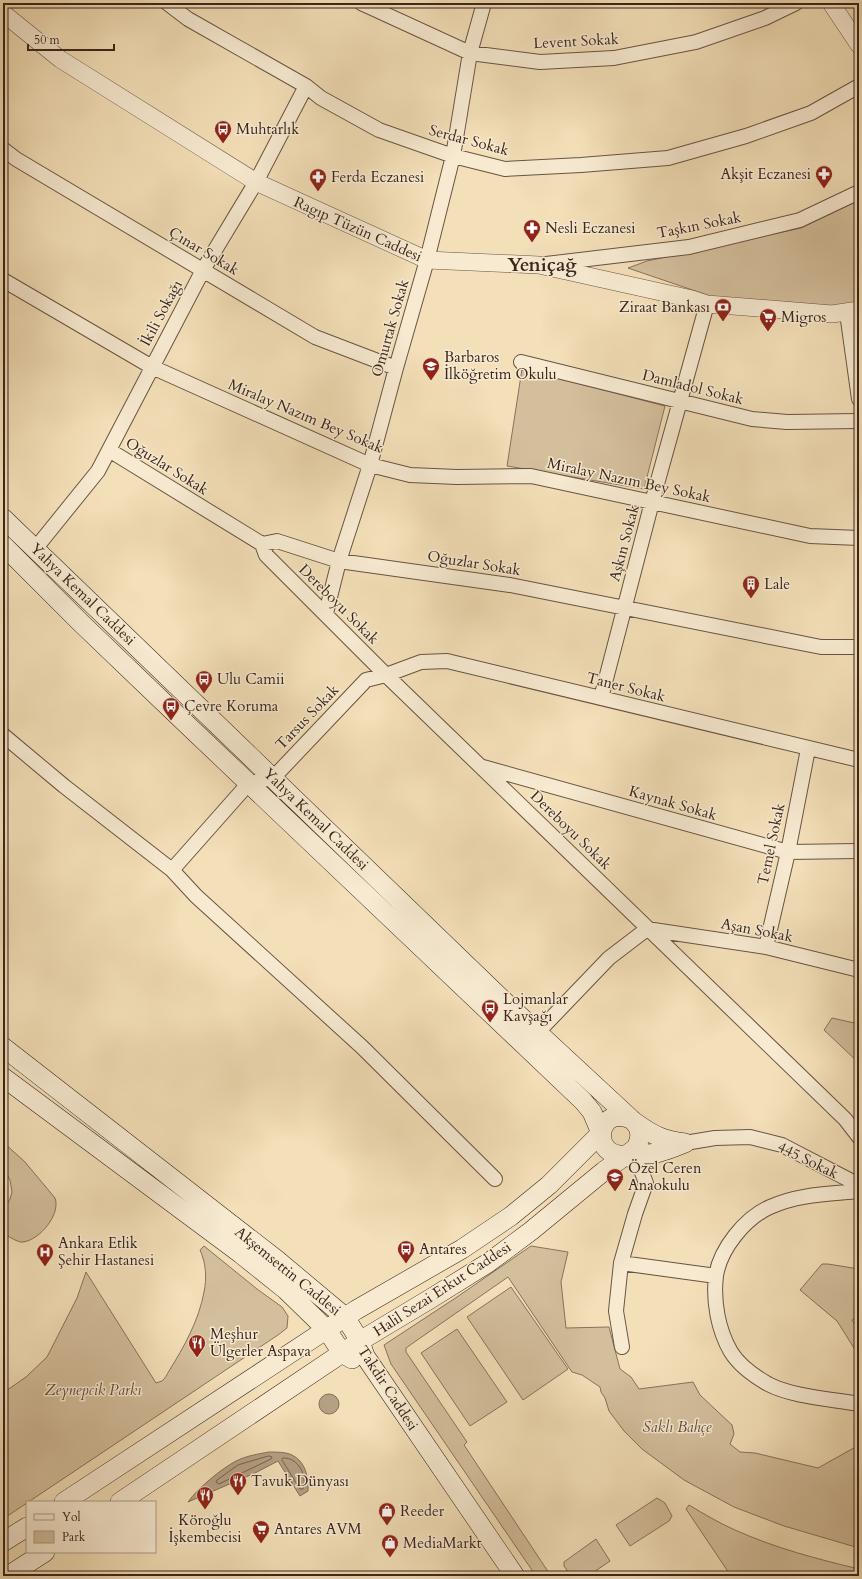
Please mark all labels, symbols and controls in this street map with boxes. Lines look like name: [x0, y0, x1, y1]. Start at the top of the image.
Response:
scale bar: [28, 26, 114, 52]
street label: Levent Sokak: [533, 29, 619, 53]
text: 50 m: [34, 32, 61, 48]
bus stop icon: Muhtarlık: [213, 119, 233, 144]
place label: Muhtarlık: [236, 119, 299, 139]
street label: Serdar Sokak: [427, 120, 511, 160]
place label: Akşit Eczanesi: [720, 164, 811, 184]
pharmacy icon: Akşit Eczanesi: [814, 164, 834, 189]
pharmacy icon: Ferda Eczanesi: [308, 167, 328, 192]
place label: Ferda Eczanesi: [331, 167, 424, 187]
street label: Ragıp Tüzün Caddesi: [291, 192, 425, 266]
street label: Taşkın Sokak: [655, 207, 743, 243]
pharmacy icon: Nesli Eczanesi: [522, 218, 542, 243]
place label: Nesli Eczanesi: [545, 218, 636, 238]
street label: Çınar Sokak: [165, 222, 243, 280]
district label: Yeniçağ: [507, 252, 577, 278]
street label: İkili Sokağı: [135, 276, 187, 350]
street label: Omurtak Sokak: [366, 277, 414, 379]
place label: Ziraat Bankası: [619, 297, 710, 317]
bank icon: Ziraat Bankası: [713, 297, 733, 322]
supermarket icon: Migros: [758, 307, 778, 332]
place label: Migros: [781, 307, 826, 327]
place label: Barbaros İlköğretim Okulu: [444, 347, 557, 384]
school or university icon: Barbaros İlköğretim Okulu: [421, 356, 441, 381]
street label: Damladol Sokak: [640, 365, 746, 409]
street label: Miralay Nazım Bey Sokak: [225, 374, 387, 458]
street label: Oğuzlar Sokak: [122, 433, 212, 499]
street label: Miralay Nazım Bey Sokak: [545, 453, 713, 507]
street label: Aşkın Sokak: [604, 502, 644, 584]
street label: Yahya Kemal Caddesi: [26, 538, 140, 650]
street label: Oğuzlar Sokak: [426, 546, 522, 580]
street label: Dereboyu Sokak: [295, 560, 383, 648]
building icon: Lale: [741, 574, 761, 599]
place label: Lale: [764, 574, 790, 594]
street label: Taner Sokak: [585, 668, 667, 706]
bus stop icon: Ulu Camii: [194, 669, 214, 694]
place label: Ulu Camii: [217, 669, 284, 689]
street label: Tarsus Sokak: [271, 680, 343, 754]
bus stop icon: Çevre Koruma: [161, 696, 181, 721]
place label: Çevre Koruma: [184, 696, 279, 716]
street label: Yahya Kemal Caddesi: [259, 763, 373, 875]
street label: Kaynak Sokak: [627, 781, 719, 825]
street label: Dereboyu Sokak: [526, 786, 616, 874]
street label: Temel Sokak: [753, 801, 789, 887]
street label: Aşan Sokak: [719, 913, 795, 947]
place label: Lojmanlar Kavşağı: [503, 989, 568, 1026]
bus stop icon: Lojmanlar Kavşağı: [480, 998, 500, 1023]
street label: 445 Sokak: [774, 1137, 842, 1183]
place label: Özel Ceren Anaokulu: [628, 1158, 702, 1195]
school or university icon: Özel Ceren Anaokulu: [605, 1167, 625, 1192]
street label: Akşemsettin Caddesi: [231, 1222, 345, 1320]
place label: Ankara Etlik Şehir Hastanesi: [58, 1233, 154, 1270]
street label: Halil Sezai Erkut Caddesi: [369, 1237, 515, 1341]
bus stop icon: Antares: [396, 1239, 416, 1264]
place label: Antares: [419, 1239, 467, 1259]
hospital icon: Ankara Etlik Şehir Hastanesi: [35, 1242, 55, 1267]
place label: Meşhur Ülgerler Aspava: [210, 1324, 312, 1361]
restaurant icon: Meşhur Ülgerler Aspava: [187, 1333, 207, 1358]
street label: Takdir Caddesi: [353, 1342, 423, 1434]
park label: Zeynepcik Parkı: [45, 1380, 141, 1400]
park label: Saklı Bahçe: [642, 1417, 712, 1437]
restaurant icon: Tavuk Dünyası: [228, 1471, 248, 1496]
place label: Tavuk Dünyası: [251, 1471, 349, 1491]
restaurant icon: Köroğlu İşkembecisi: [195, 1485, 215, 1510]
legend: [26, 1501, 156, 1553]
shop icon: Reeder: [377, 1501, 397, 1526]
place label: Reeder: [400, 1501, 445, 1521]
text: Yol: [62, 1509, 81, 1525]
place label: Köroğlu İşkembecisi: [169, 1510, 241, 1547]
supermarket icon: Antares AVM: [251, 1519, 271, 1544]
place label: Antares AVM: [274, 1519, 362, 1539]
text: Park: [62, 1529, 86, 1545]
shop icon: MediaMarkt: [380, 1533, 400, 1558]
place label: MediaMarkt: [403, 1533, 482, 1553]

